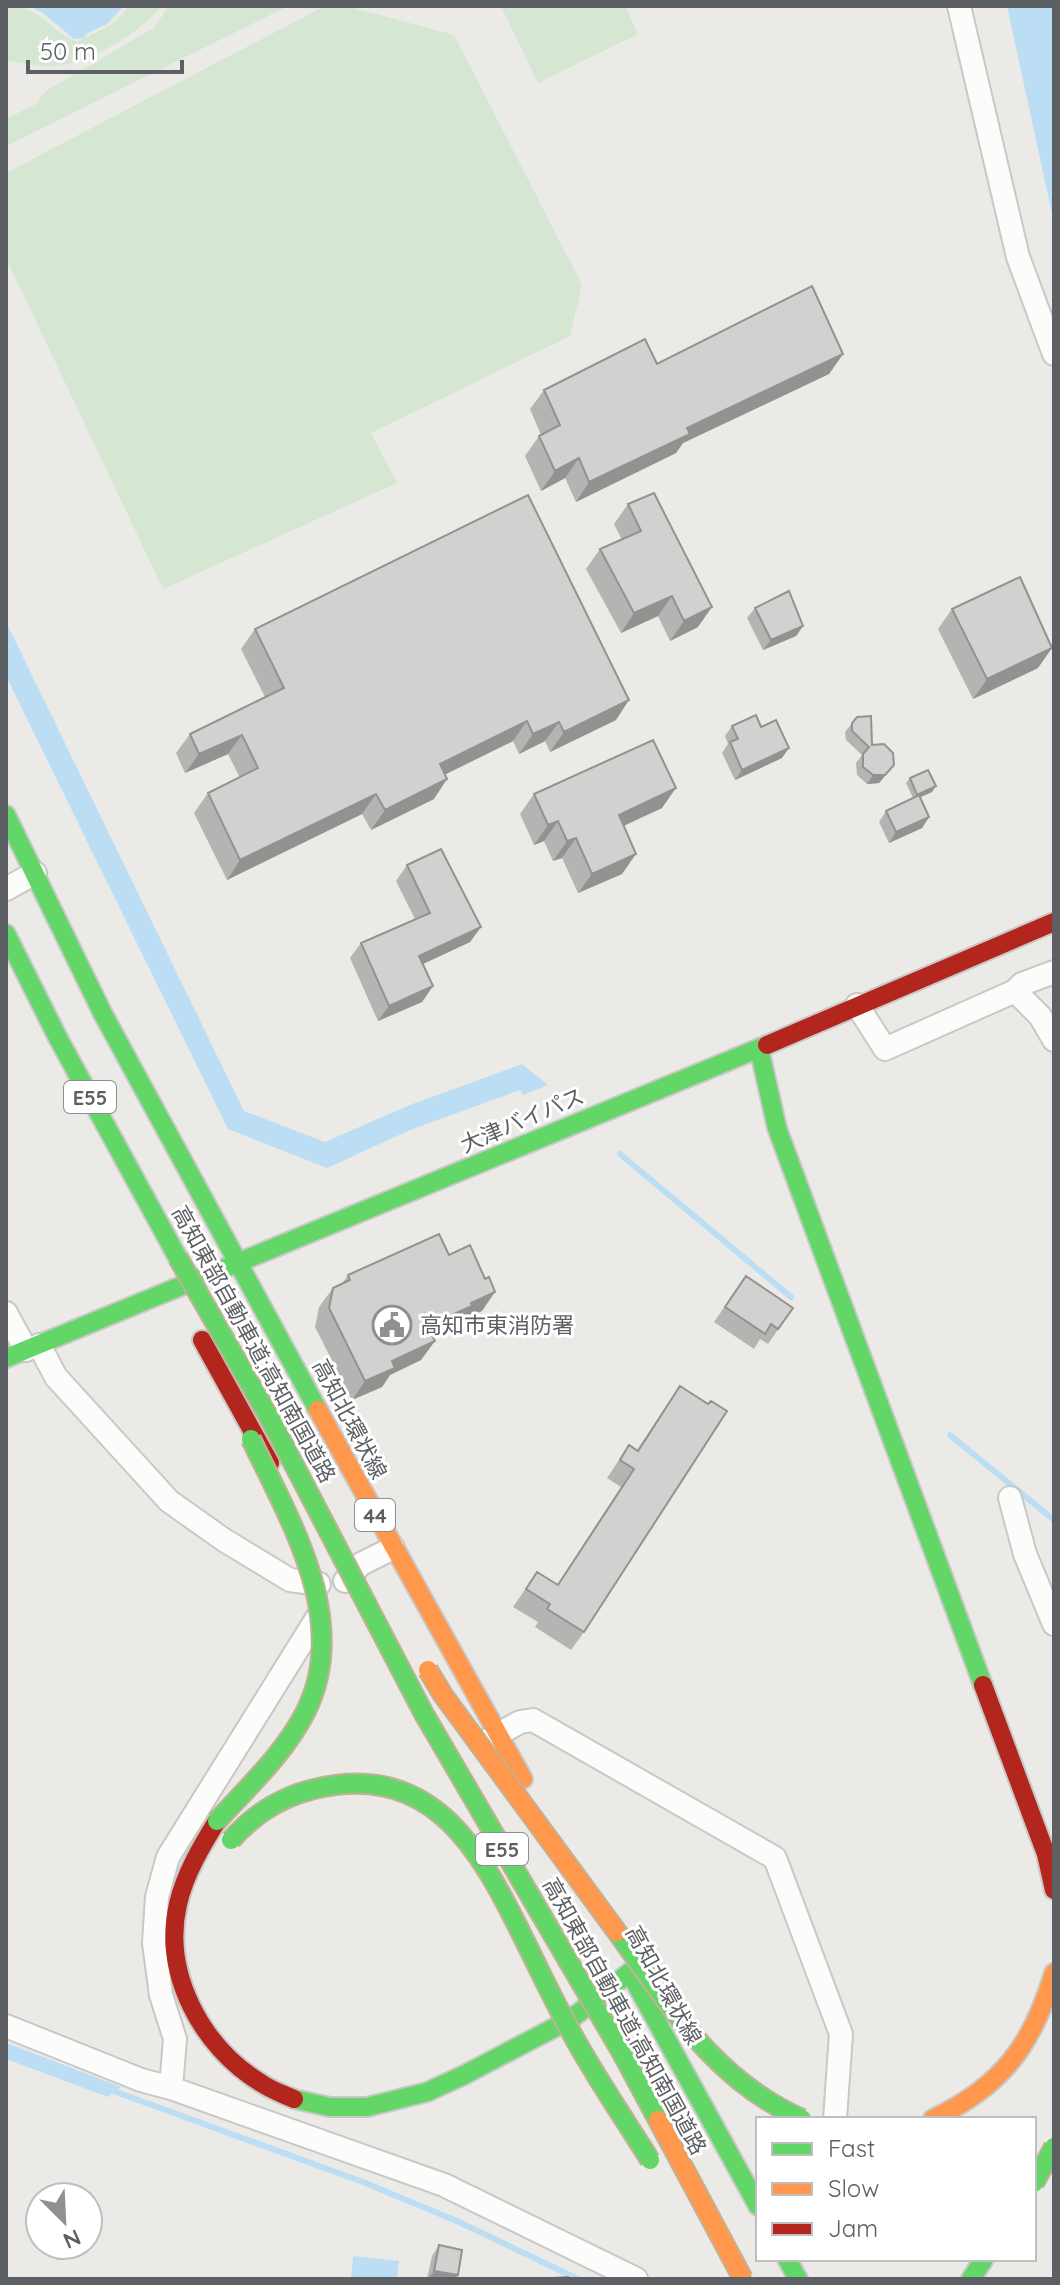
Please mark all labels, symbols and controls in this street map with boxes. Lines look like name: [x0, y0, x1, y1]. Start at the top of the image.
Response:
scale bar: [28, 24, 182, 74]
text: 50 m: [40, 36, 96, 66]
road number: E55: [64, 1081, 116, 1113]
street label: 大津バイパス: [456, 1081, 588, 1159]
street label: 高知東部自動車道;高知南国道路: [166, 1201, 342, 1487]
public building icon: 高知市東消防署: [371, 1304, 413, 1346]
place label: 高知市東消防署: [420, 1311, 574, 1339]
street label: 高知北環状線: [307, 1354, 393, 1484]
road number: 44: [355, 1499, 395, 1531]
road number: E55: [476, 1833, 528, 1865]
street label: 高知東部自動車道;高知南国道路: [537, 1873, 713, 2159]
street label: 高知北環状線: [620, 1920, 708, 2050]
legend: [756, 2117, 1036, 2261]
text: Fast: [828, 2133, 875, 2163]
text: Slow: [828, 2173, 879, 2203]
north arrow: [24, 2181, 104, 2261]
text: Jam: [828, 2213, 878, 2243]
text: N: [59, 2223, 85, 2255]

